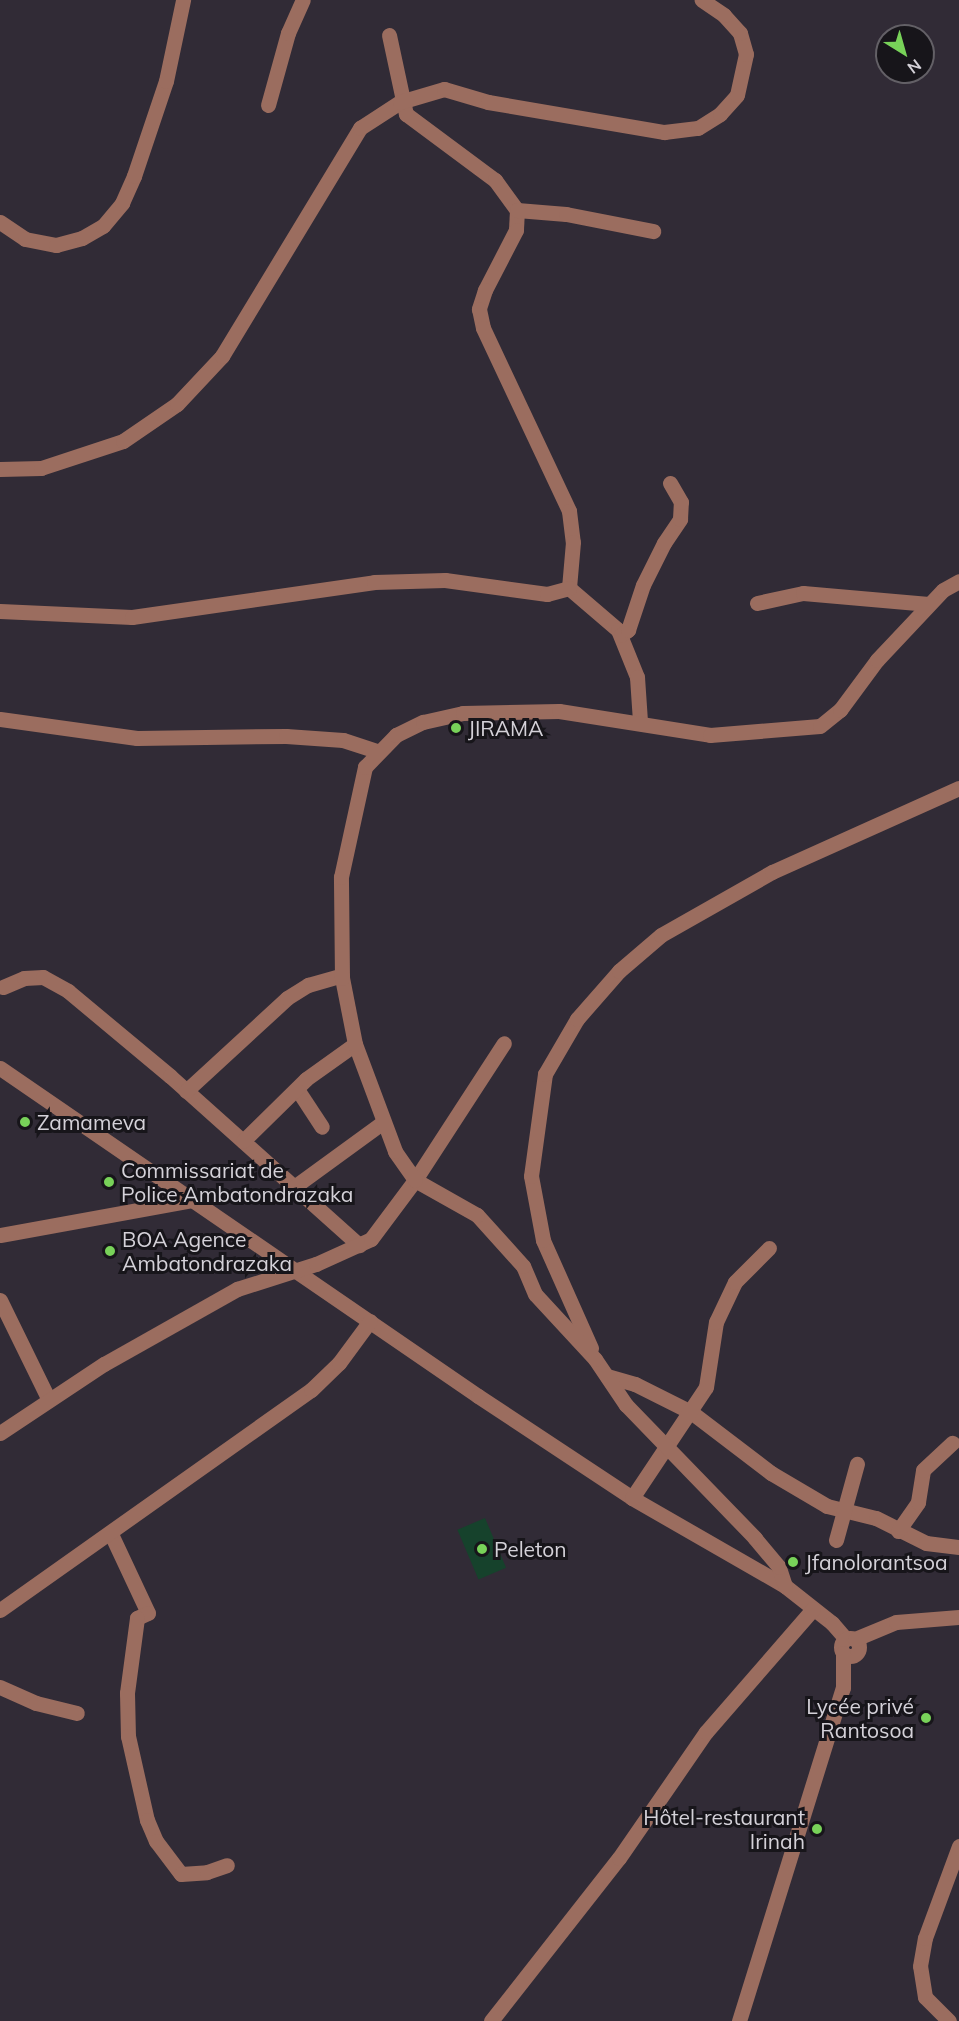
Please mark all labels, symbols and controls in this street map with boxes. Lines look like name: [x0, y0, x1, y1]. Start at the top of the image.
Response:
north arrow: [875, 24, 935, 84]
text: N: [904, 55, 925, 78]
place label: JIRAMA: [468, 715, 544, 741]
marker: JIRAMA: [449, 721, 463, 735]
place label: Zamameva: [37, 1109, 146, 1135]
marker: Zamameva: [18, 1115, 32, 1129]
place label: Commissariat de Police Ambatondrazaka: [121, 1157, 353, 1207]
marker: Commissariat de Police Ambatondrazaka: [102, 1175, 116, 1189]
place label: BOA Agence Ambatondrazaka: [122, 1226, 292, 1276]
marker: BOA Agence Ambatondrazaka: [103, 1244, 117, 1258]
place label: Peleton: [494, 1536, 567, 1562]
marker: Peleton: [475, 1542, 489, 1556]
place label: Jfanolorantsoa: [805, 1549, 948, 1575]
marker: Jfanolorantsoa: [786, 1555, 800, 1569]
place label: Lycée privé Rantosoa: [806, 1693, 914, 1743]
marker: Lycée privé Rantosoa: [919, 1711, 933, 1725]
place label: Hôtel-restaurant Irinah: [643, 1804, 805, 1854]
marker: Hôtel-restaurant Irinah: [810, 1822, 824, 1836]

